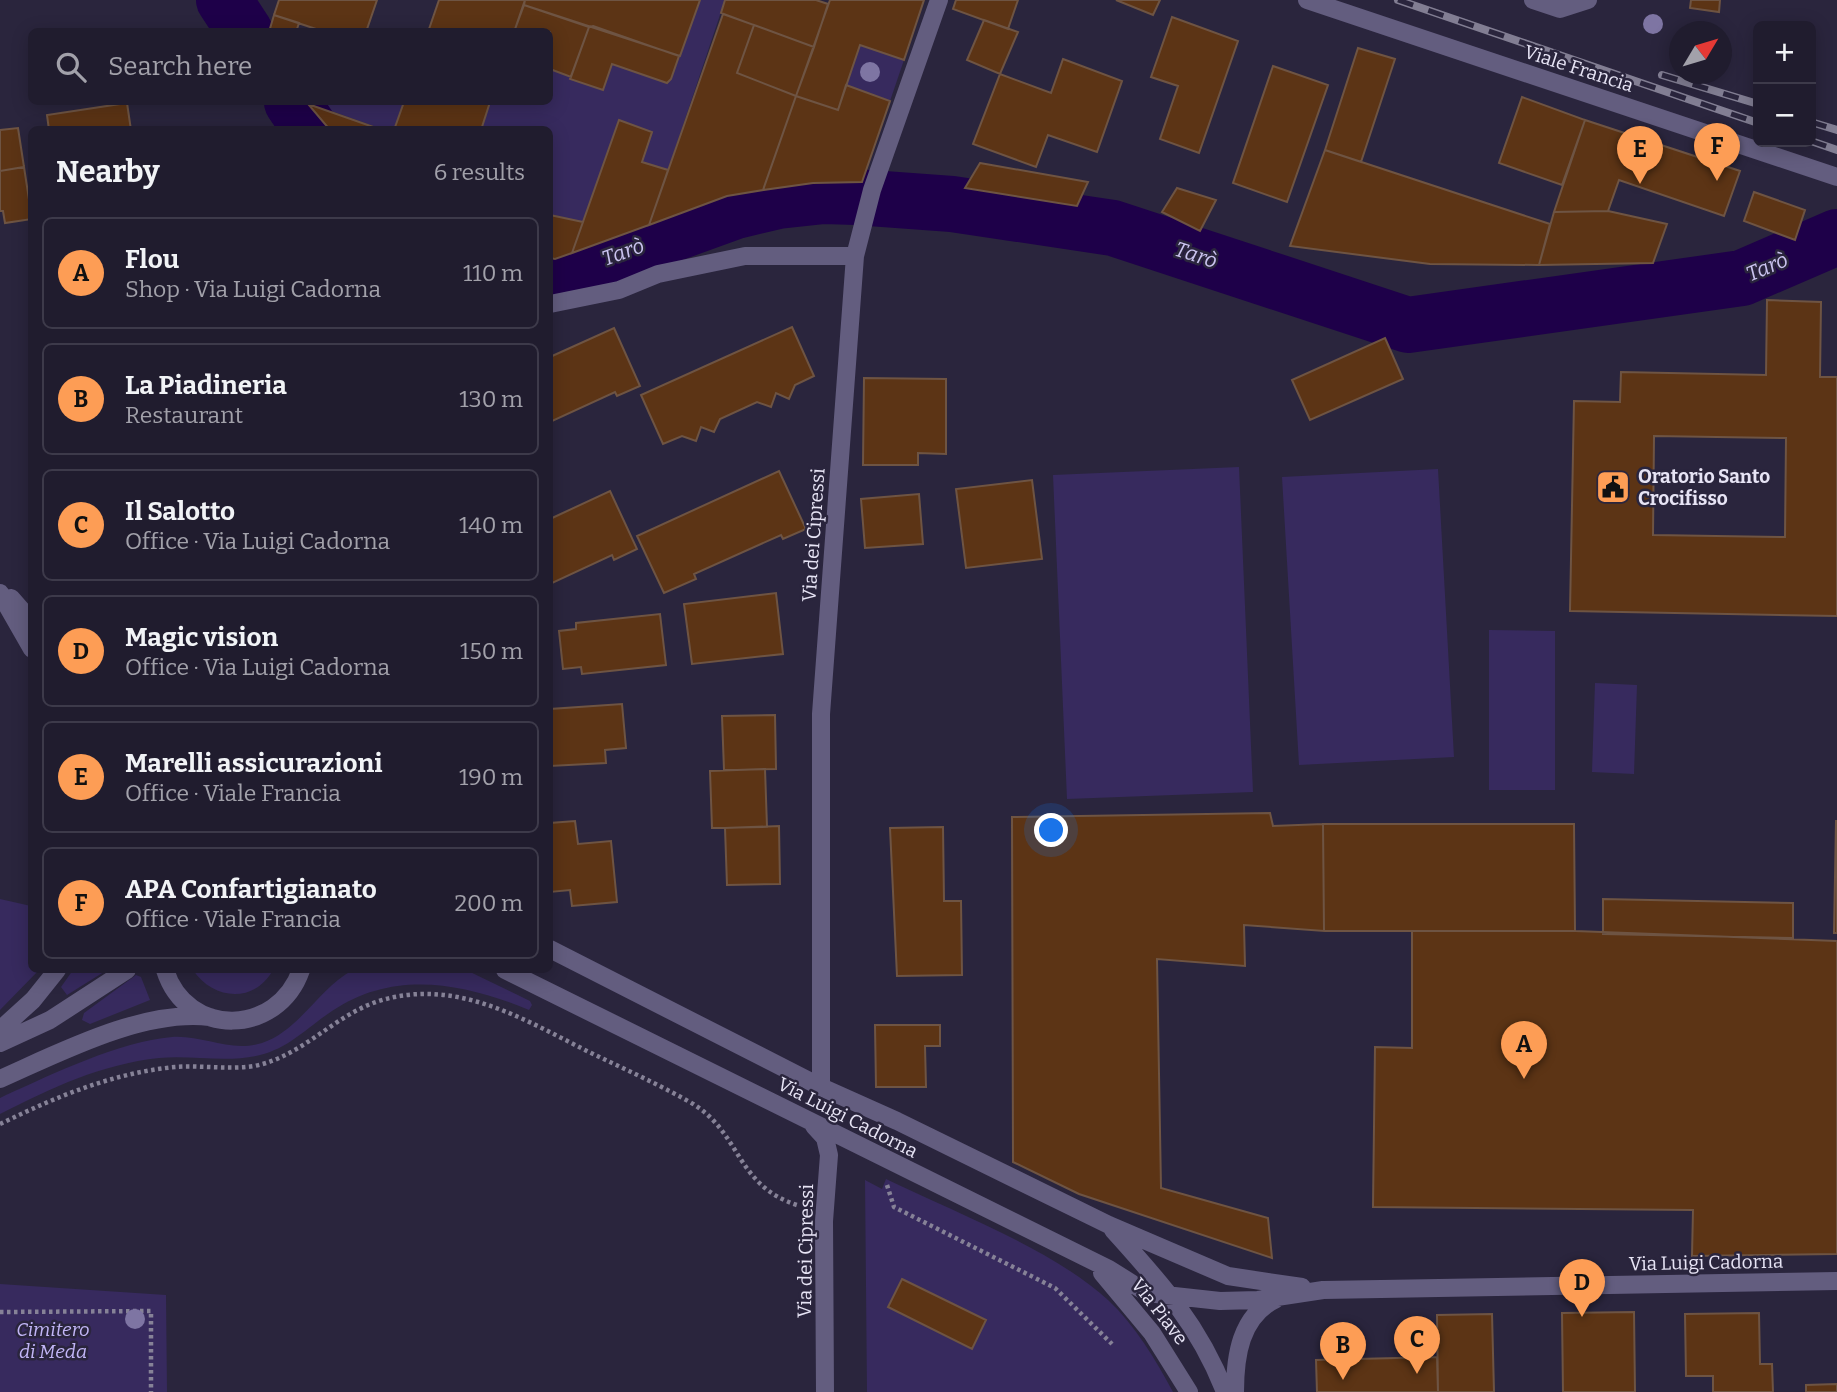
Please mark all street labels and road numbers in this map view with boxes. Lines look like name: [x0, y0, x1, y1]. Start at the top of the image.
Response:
street label: Viale Francia: [1521, 40, 1637, 97]
street label: Via dei Cipressi: [797, 467, 830, 603]
street label: Via Luigi Cadorna: [774, 1072, 922, 1163]
street label: Via dei Cipressi: [793, 1184, 818, 1318]
street label: Via Luigi Cadorna: [1629, 1250, 1784, 1275]
street label: Via Piave: [1126, 1273, 1193, 1349]

